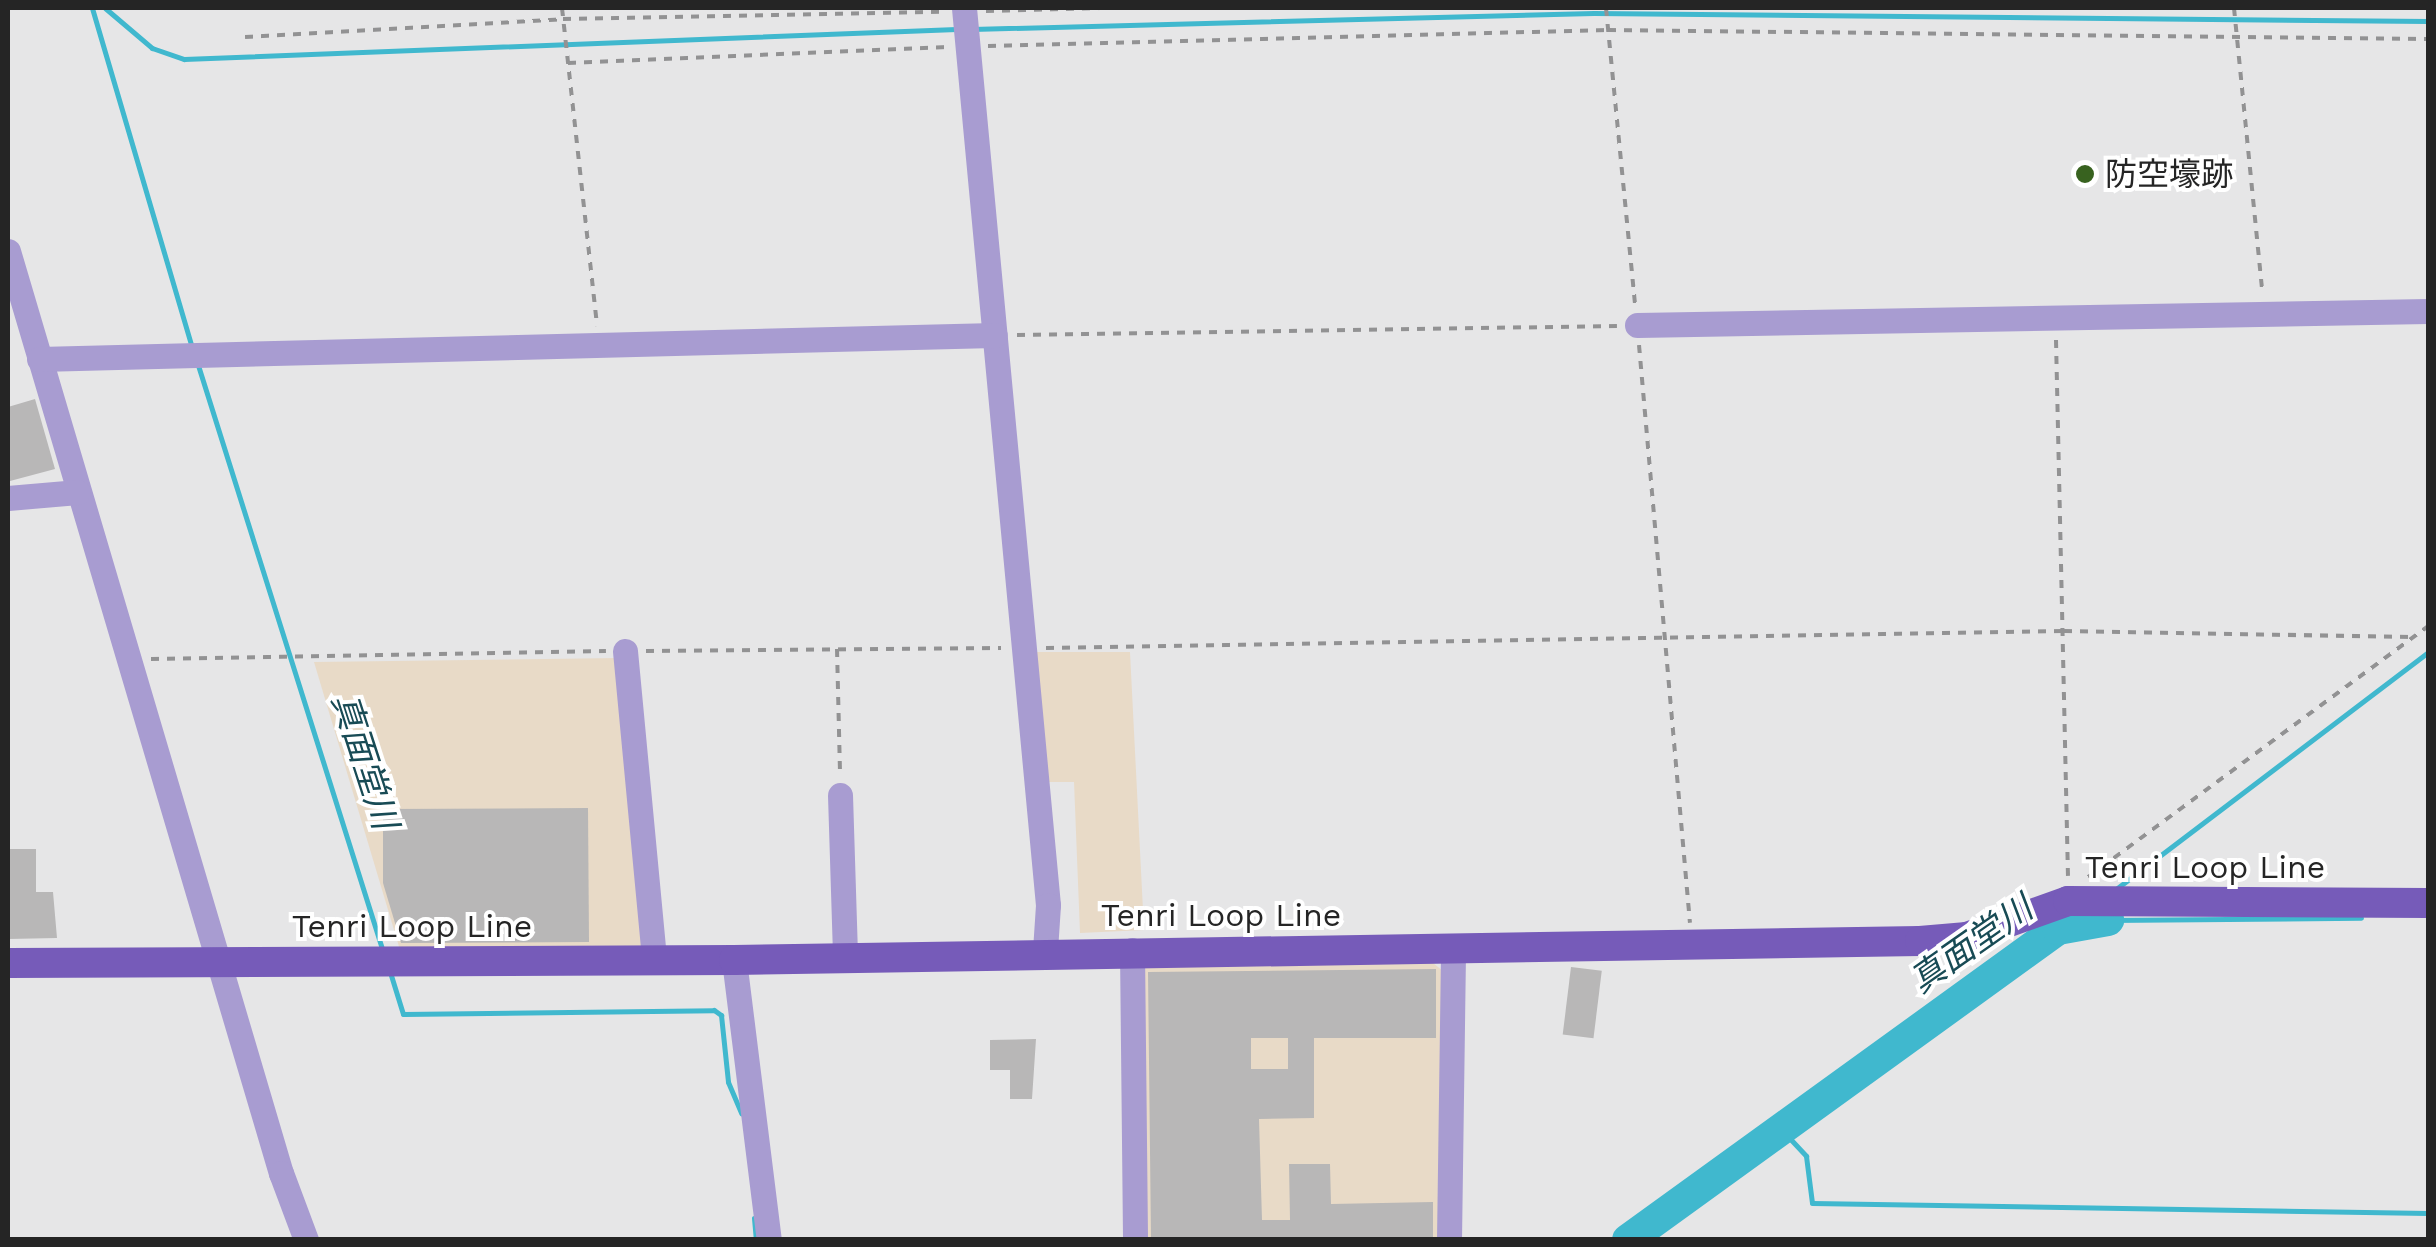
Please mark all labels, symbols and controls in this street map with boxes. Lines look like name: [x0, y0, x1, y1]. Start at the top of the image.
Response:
place label: 防空壕跡: [2105, 155, 2233, 193]
marker: 防空壕跡: [2074, 163, 2096, 185]
water label: 真面堂川: [323, 688, 407, 834]
street label: Tenri Loop Line: [2085, 848, 2325, 886]
water label: 真面堂川: [1902, 887, 2040, 1001]
street label: Tenri Loop Line: [1101, 896, 1341, 934]
street label: Tenri Loop Line: [292, 907, 532, 945]

